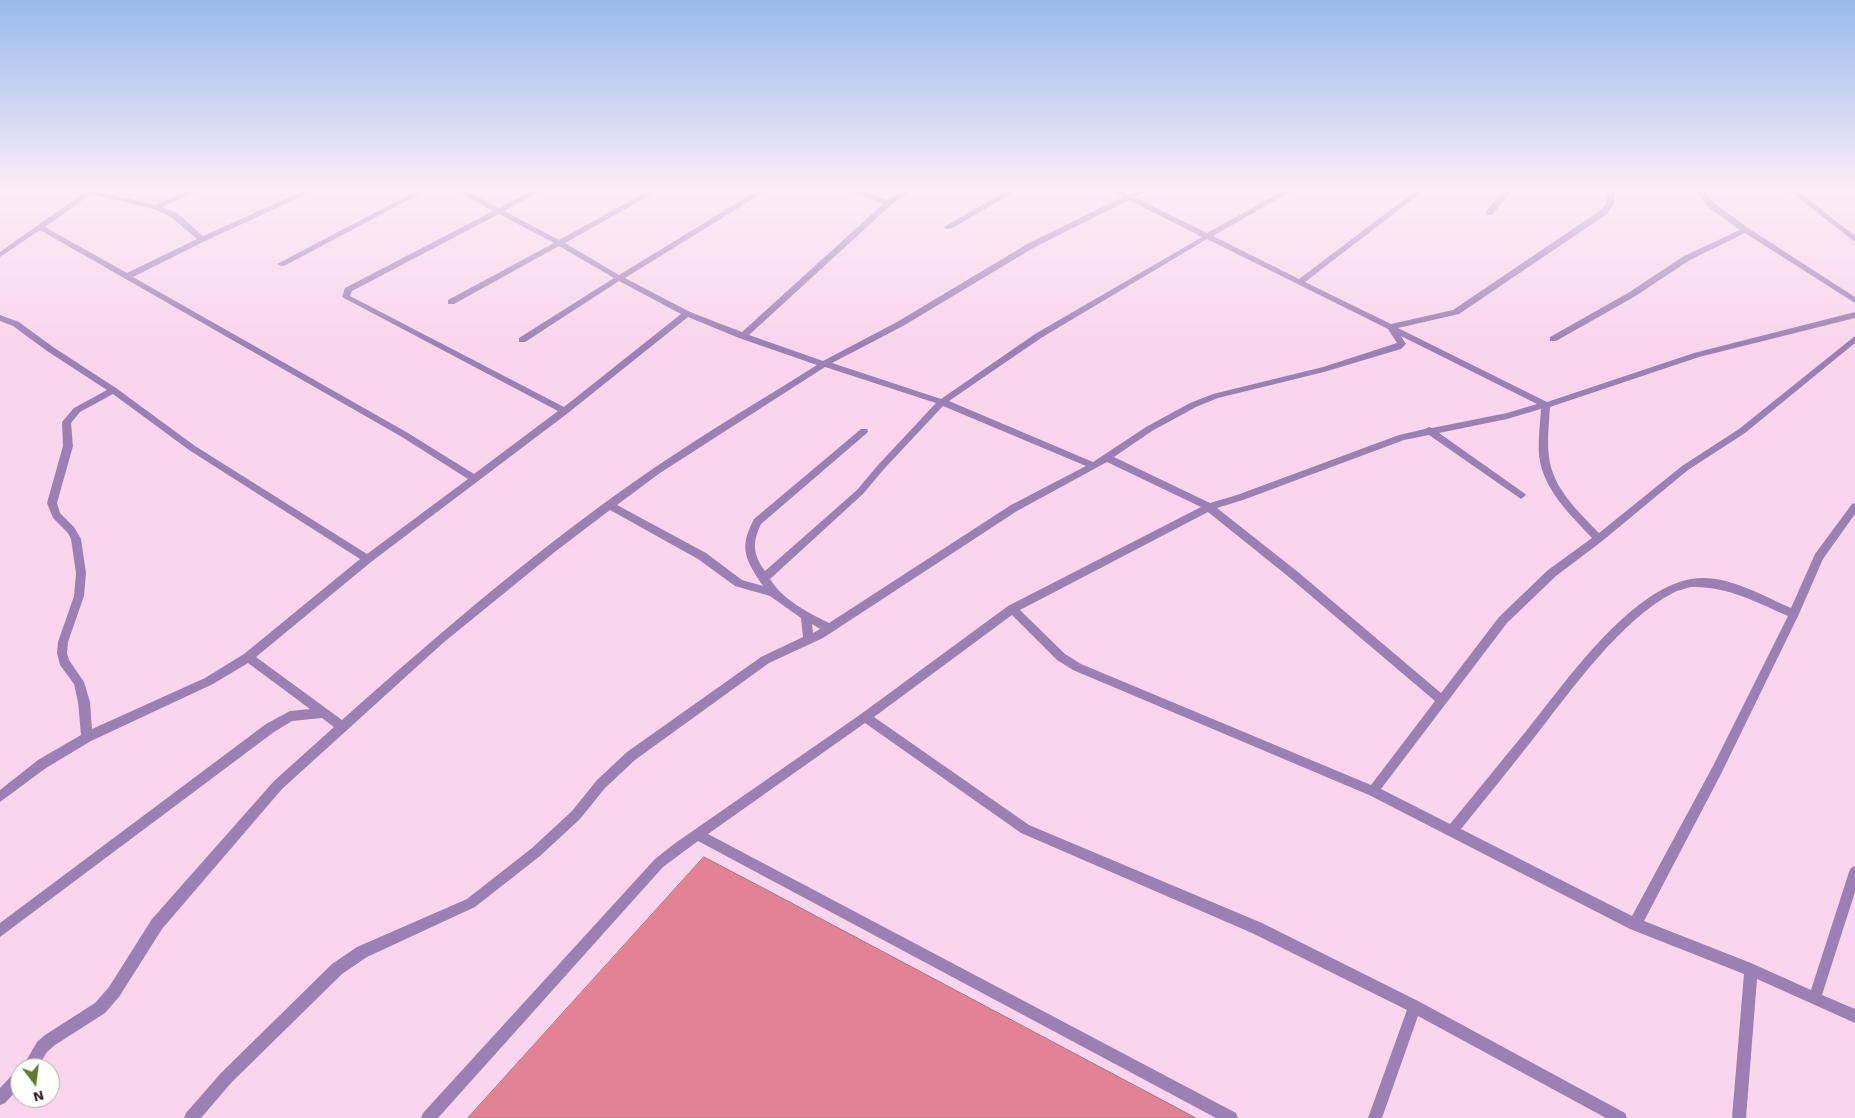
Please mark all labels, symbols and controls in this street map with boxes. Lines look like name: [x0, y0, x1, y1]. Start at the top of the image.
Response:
north arrow: [10, 1058, 60, 1108]
text: N: [32, 1087, 46, 1106]

